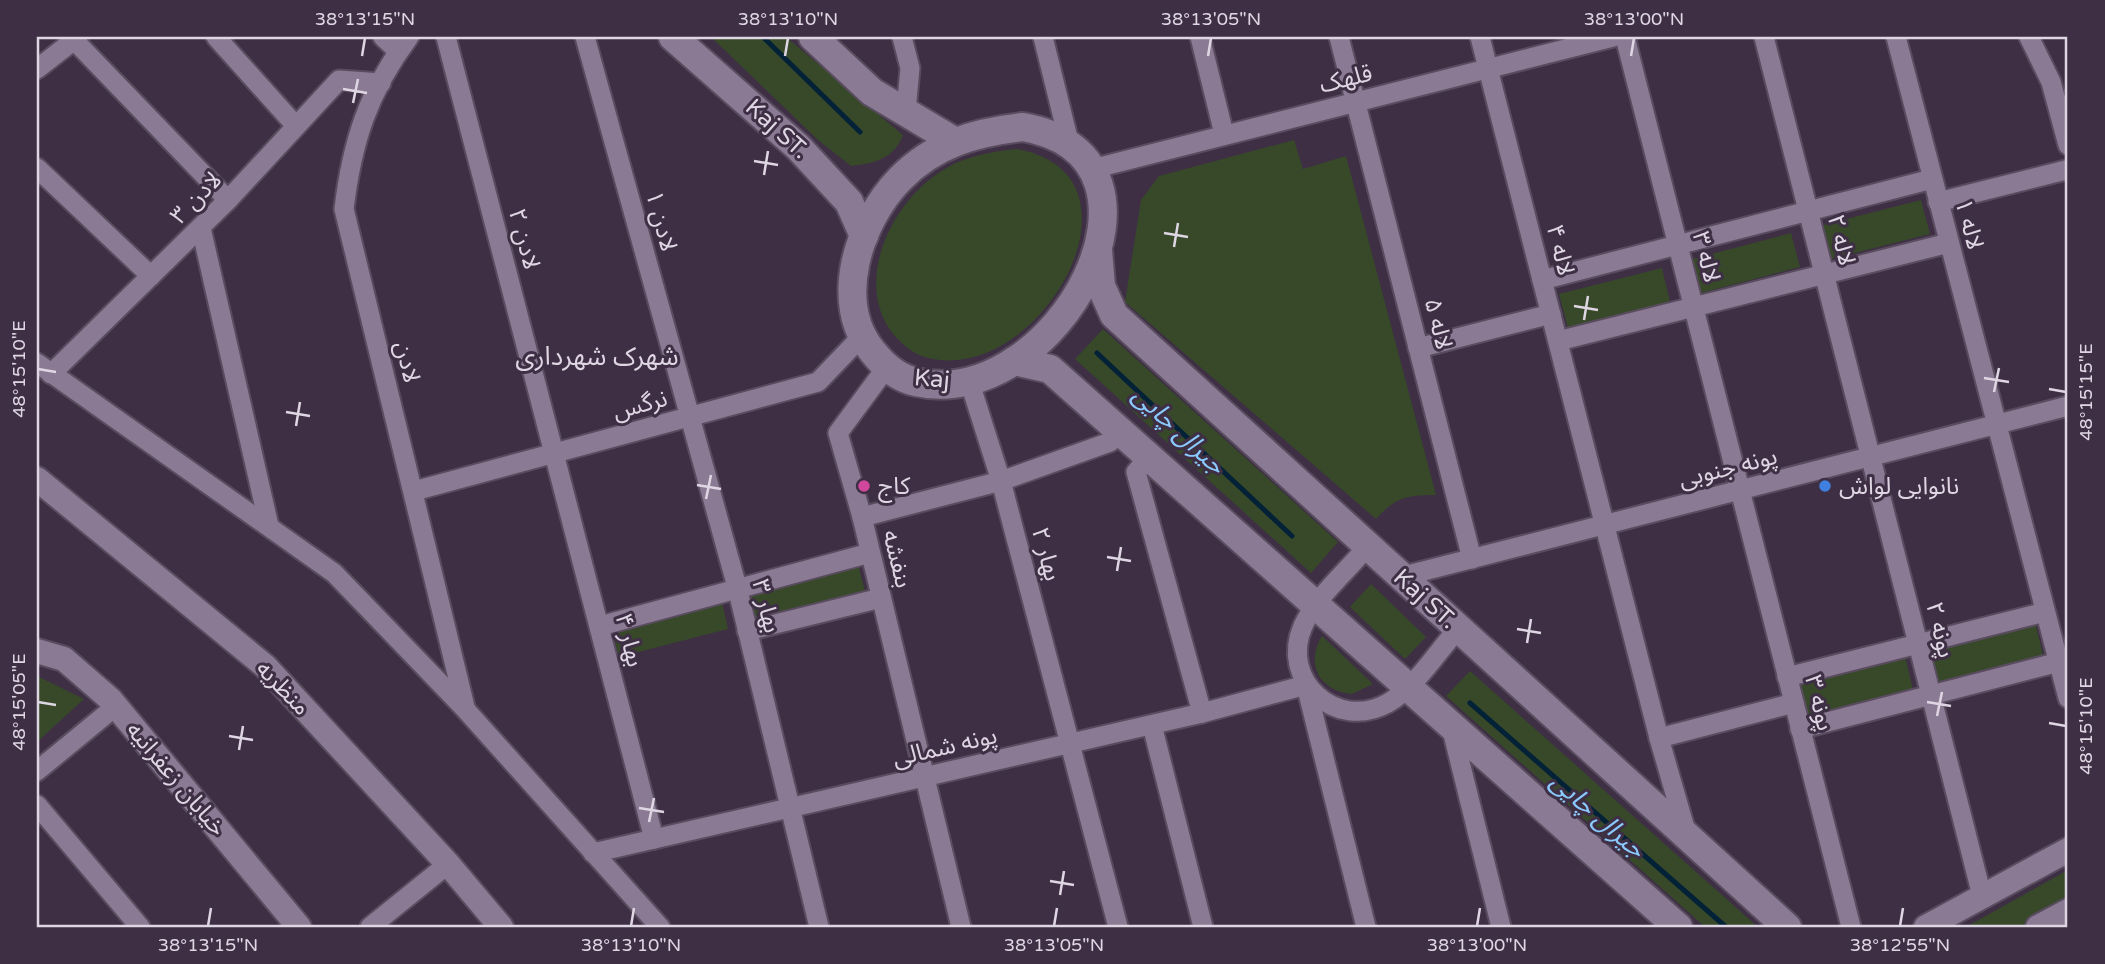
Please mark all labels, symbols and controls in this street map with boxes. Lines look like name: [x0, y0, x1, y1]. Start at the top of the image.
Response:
text: 38°13'15"N: [315, 8, 415, 30]
text: 38°13'10"N: [738, 8, 838, 30]
text: 38°13'05"N: [1161, 8, 1261, 30]
text: 38°13'00"N: [1584, 8, 1684, 30]
street label: قلهک: [1317, 58, 1375, 100]
street label: Kaj ST.: [739, 93, 815, 165]
street label: لادن ۳: [164, 166, 228, 230]
street label: لادن ۱: [639, 187, 683, 255]
street label: لاله ۱: [1948, 195, 1990, 253]
street label: لادن ۲: [502, 205, 546, 273]
street label: لاله ۲: [1821, 211, 1861, 269]
street label: لاله ۴: [1540, 221, 1580, 279]
street label: لاله ۳: [1686, 228, 1726, 286]
street label: لاله ۵: [1418, 295, 1458, 353]
text: 48°15'10"E: [8, 320, 30, 418]
street label: لادن: [388, 338, 426, 386]
district label: شهرک شهرداری: [515, 341, 679, 372]
text: 48°15'15"E: [2075, 343, 2097, 441]
street label: Kaj: [913, 363, 951, 395]
water label: جیرال چایی: [1125, 379, 1232, 482]
street label: نرگس: [610, 384, 670, 426]
street label: پونه جنوبی: [1676, 442, 1780, 494]
place label: کاج: [878, 472, 911, 503]
place label: نانوایی لواش: [1839, 472, 1959, 501]
marker: کاج: [856, 478, 872, 494]
marker: نانوایی لواش: [1817, 478, 1833, 494]
street label: بهار ۲: [1025, 524, 1067, 584]
street label: بنفشه: [876, 527, 918, 591]
street label: Kaj ST.: [1387, 563, 1463, 635]
street label: بهار ۳: [745, 576, 787, 636]
street label: پونه ۲: [1919, 599, 1961, 661]
street label: بهار ۴: [608, 610, 650, 670]
text: 48°15'05"E: [8, 653, 30, 751]
street label: منظریه: [250, 654, 316, 722]
street label: پونه ۳: [1798, 672, 1840, 734]
text: 48°15'10"E: [2075, 677, 2097, 775]
street label: خیابان زعفرانیه: [120, 716, 232, 842]
street label: پونه شمالی: [890, 721, 1000, 773]
water label: جیرال چایی: [1544, 765, 1652, 866]
text: 38°13'15"N: [158, 934, 258, 956]
text: 38°13'10"N: [581, 934, 681, 956]
text: 38°13'05"N: [1004, 934, 1104, 956]
text: 38°13'00"N: [1427, 934, 1527, 956]
text: 38°12'55"N: [1850, 934, 1950, 956]

